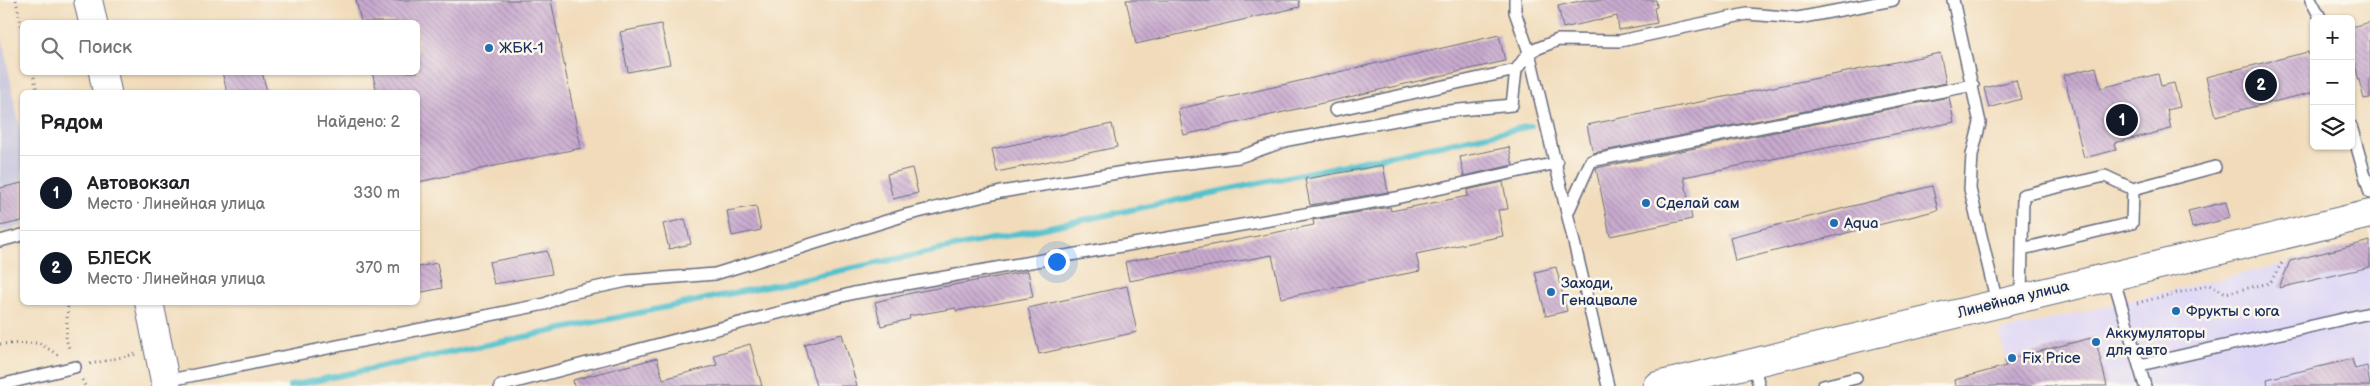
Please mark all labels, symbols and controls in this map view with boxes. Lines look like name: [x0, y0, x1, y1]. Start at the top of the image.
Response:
map controls: [2310, 15, 2355, 150]
button: +: [2310, 15, 2355, 60]
search box: [20, 20, 420, 75]
icon: search: [38, 34, 66, 62]
text: Поиск: [78, 36, 132, 59]
place label: ЖБК-1: [499, 39, 544, 58]
marker: ЖБК-1: [483, 42, 495, 54]
button: −: [2310, 60, 2355, 105]
pin: 2: [2245, 66, 2277, 104]
pin: 1: [2106, 101, 2138, 139]
button: layers: [2310, 105, 2355, 150]
text: Рядом: [40, 110, 103, 135]
text: Найдено: 2: [316, 113, 400, 132]
text: Автовокзал: [87, 172, 190, 195]
text: 1: [53, 184, 59, 203]
text: 330 m: [353, 184, 400, 203]
place label: Сделай сам: [1656, 194, 1740, 213]
text: Место · Линейная улица: [87, 195, 265, 214]
marker: Сделай сам: [1640, 197, 1652, 209]
place label: Aqua: [1844, 214, 1878, 233]
marker: Aqua: [1828, 217, 1840, 229]
text: БЛЕСК: [87, 247, 151, 270]
your location: [1044, 249, 1070, 275]
text: 2: [51, 259, 61, 278]
text: 370 m: [355, 259, 400, 278]
text: Место · Линейная улица: [87, 270, 265, 289]
place label: Заходи, Генацвале: [1561, 274, 1637, 310]
street label: Линейная улица: [1954, 276, 2071, 323]
marker: Заходи, Генацвале: [1545, 286, 1557, 298]
place label: Фрукты с юга: [2186, 302, 2280, 321]
marker: Фрукты с юга: [2170, 305, 2182, 317]
place label: Аккумуляторы для авто: [2105, 324, 2205, 360]
marker: Аккумуляторы для авто: [2090, 336, 2102, 348]
place label: Fix Price: [2022, 349, 2081, 368]
marker: Fix Price: [2006, 352, 2018, 364]

